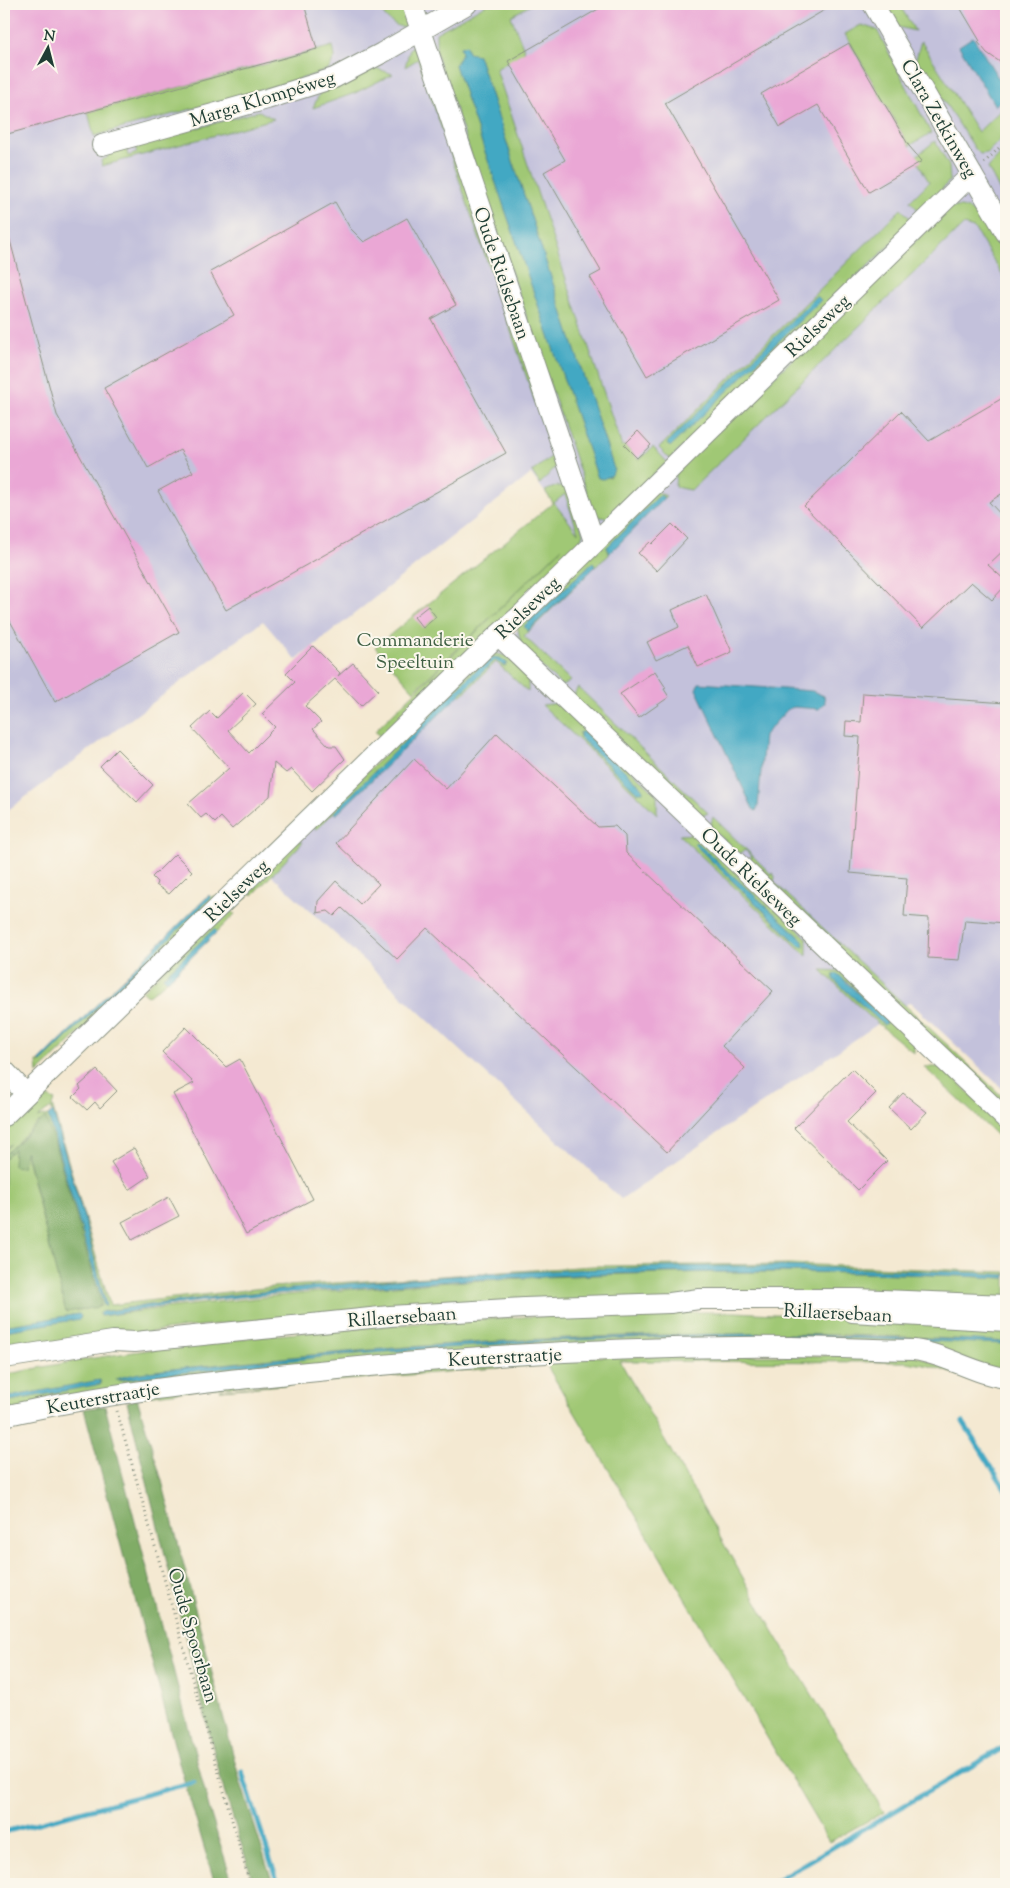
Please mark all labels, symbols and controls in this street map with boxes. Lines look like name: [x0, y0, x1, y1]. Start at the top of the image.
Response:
north arrow: [22, 22, 72, 72]
text: N: [43, 26, 56, 48]
street label: Clara Zetkinweg: [893, 55, 983, 184]
street label: Marga Klompéweg: [187, 65, 339, 135]
street label: Oude Rielsebaan: [465, 204, 536, 344]
street label: Rielseweg: [780, 289, 857, 365]
street label: Rielseweg: [490, 571, 567, 647]
park label: Commanderie Speeltuin: [356, 628, 474, 677]
street label: Oude Rielseweg: [694, 822, 807, 933]
street label: Rielseweg: [199, 854, 276, 930]
street label: Rillaersebaan: [783, 1298, 893, 1331]
street label: Rillaersebaan: [347, 1301, 458, 1336]
street label: Keuterstraatje: [447, 1342, 563, 1375]
street label: Keuterstraatje: [45, 1376, 162, 1423]
street label: Oude Spoorbaan: [159, 1565, 224, 1706]

